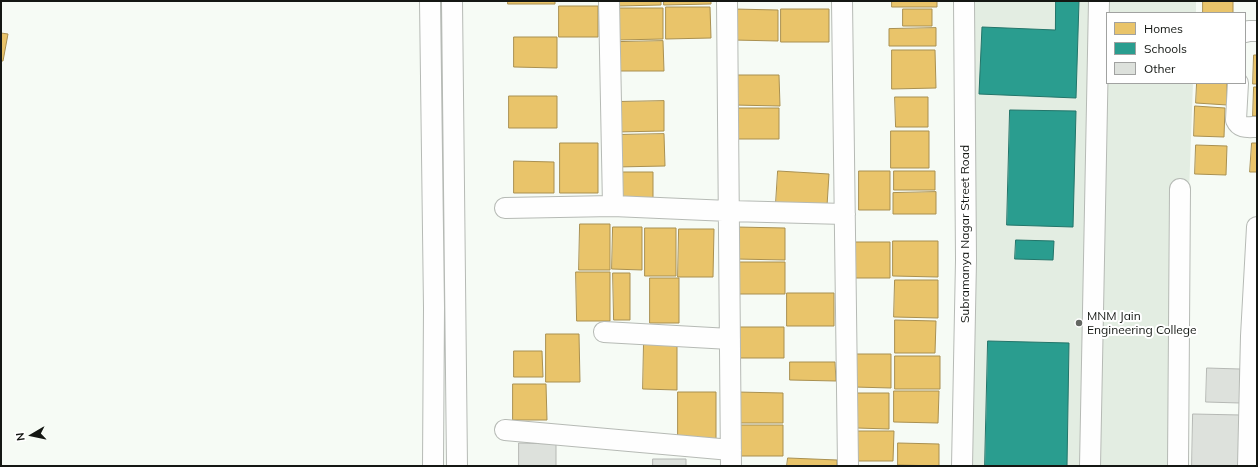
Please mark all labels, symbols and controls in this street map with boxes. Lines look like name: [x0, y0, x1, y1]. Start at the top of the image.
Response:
legend: [1106, 12, 1246, 84]
text: Homes: [1144, 21, 1183, 36]
text: Schools: [1144, 41, 1187, 56]
text: Other: [1144, 61, 1175, 76]
street label: Subramanya Nagar Street Road: [958, 145, 972, 323]
place label: MNM Jain Engineering College: [1087, 309, 1197, 337]
marker: MNM Jain Engineering College: [1074, 318, 1084, 328]
north arrow: [12, 415, 52, 455]
text: N: [13, 432, 28, 442]

